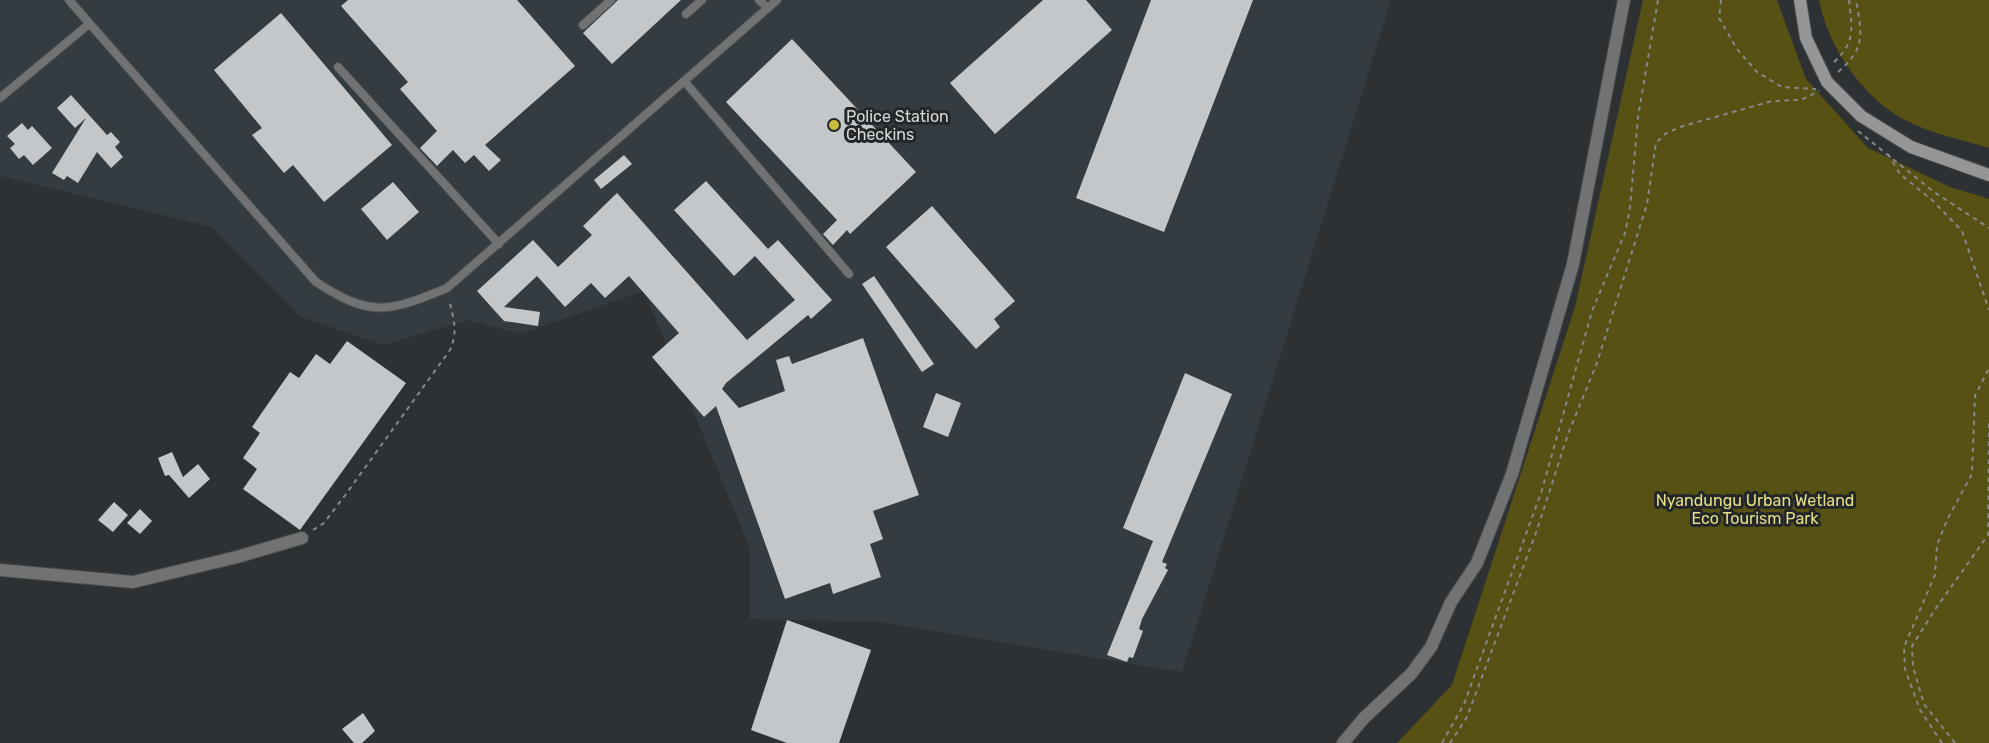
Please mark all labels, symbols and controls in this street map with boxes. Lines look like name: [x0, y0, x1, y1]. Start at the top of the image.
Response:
place label: Police Station Checkins: [846, 107, 949, 144]
marker: Police Station Checkins: [827, 118, 841, 132]
park label: Nyandungu Urban Wetland Eco Tourism Park: [1656, 491, 1854, 528]

